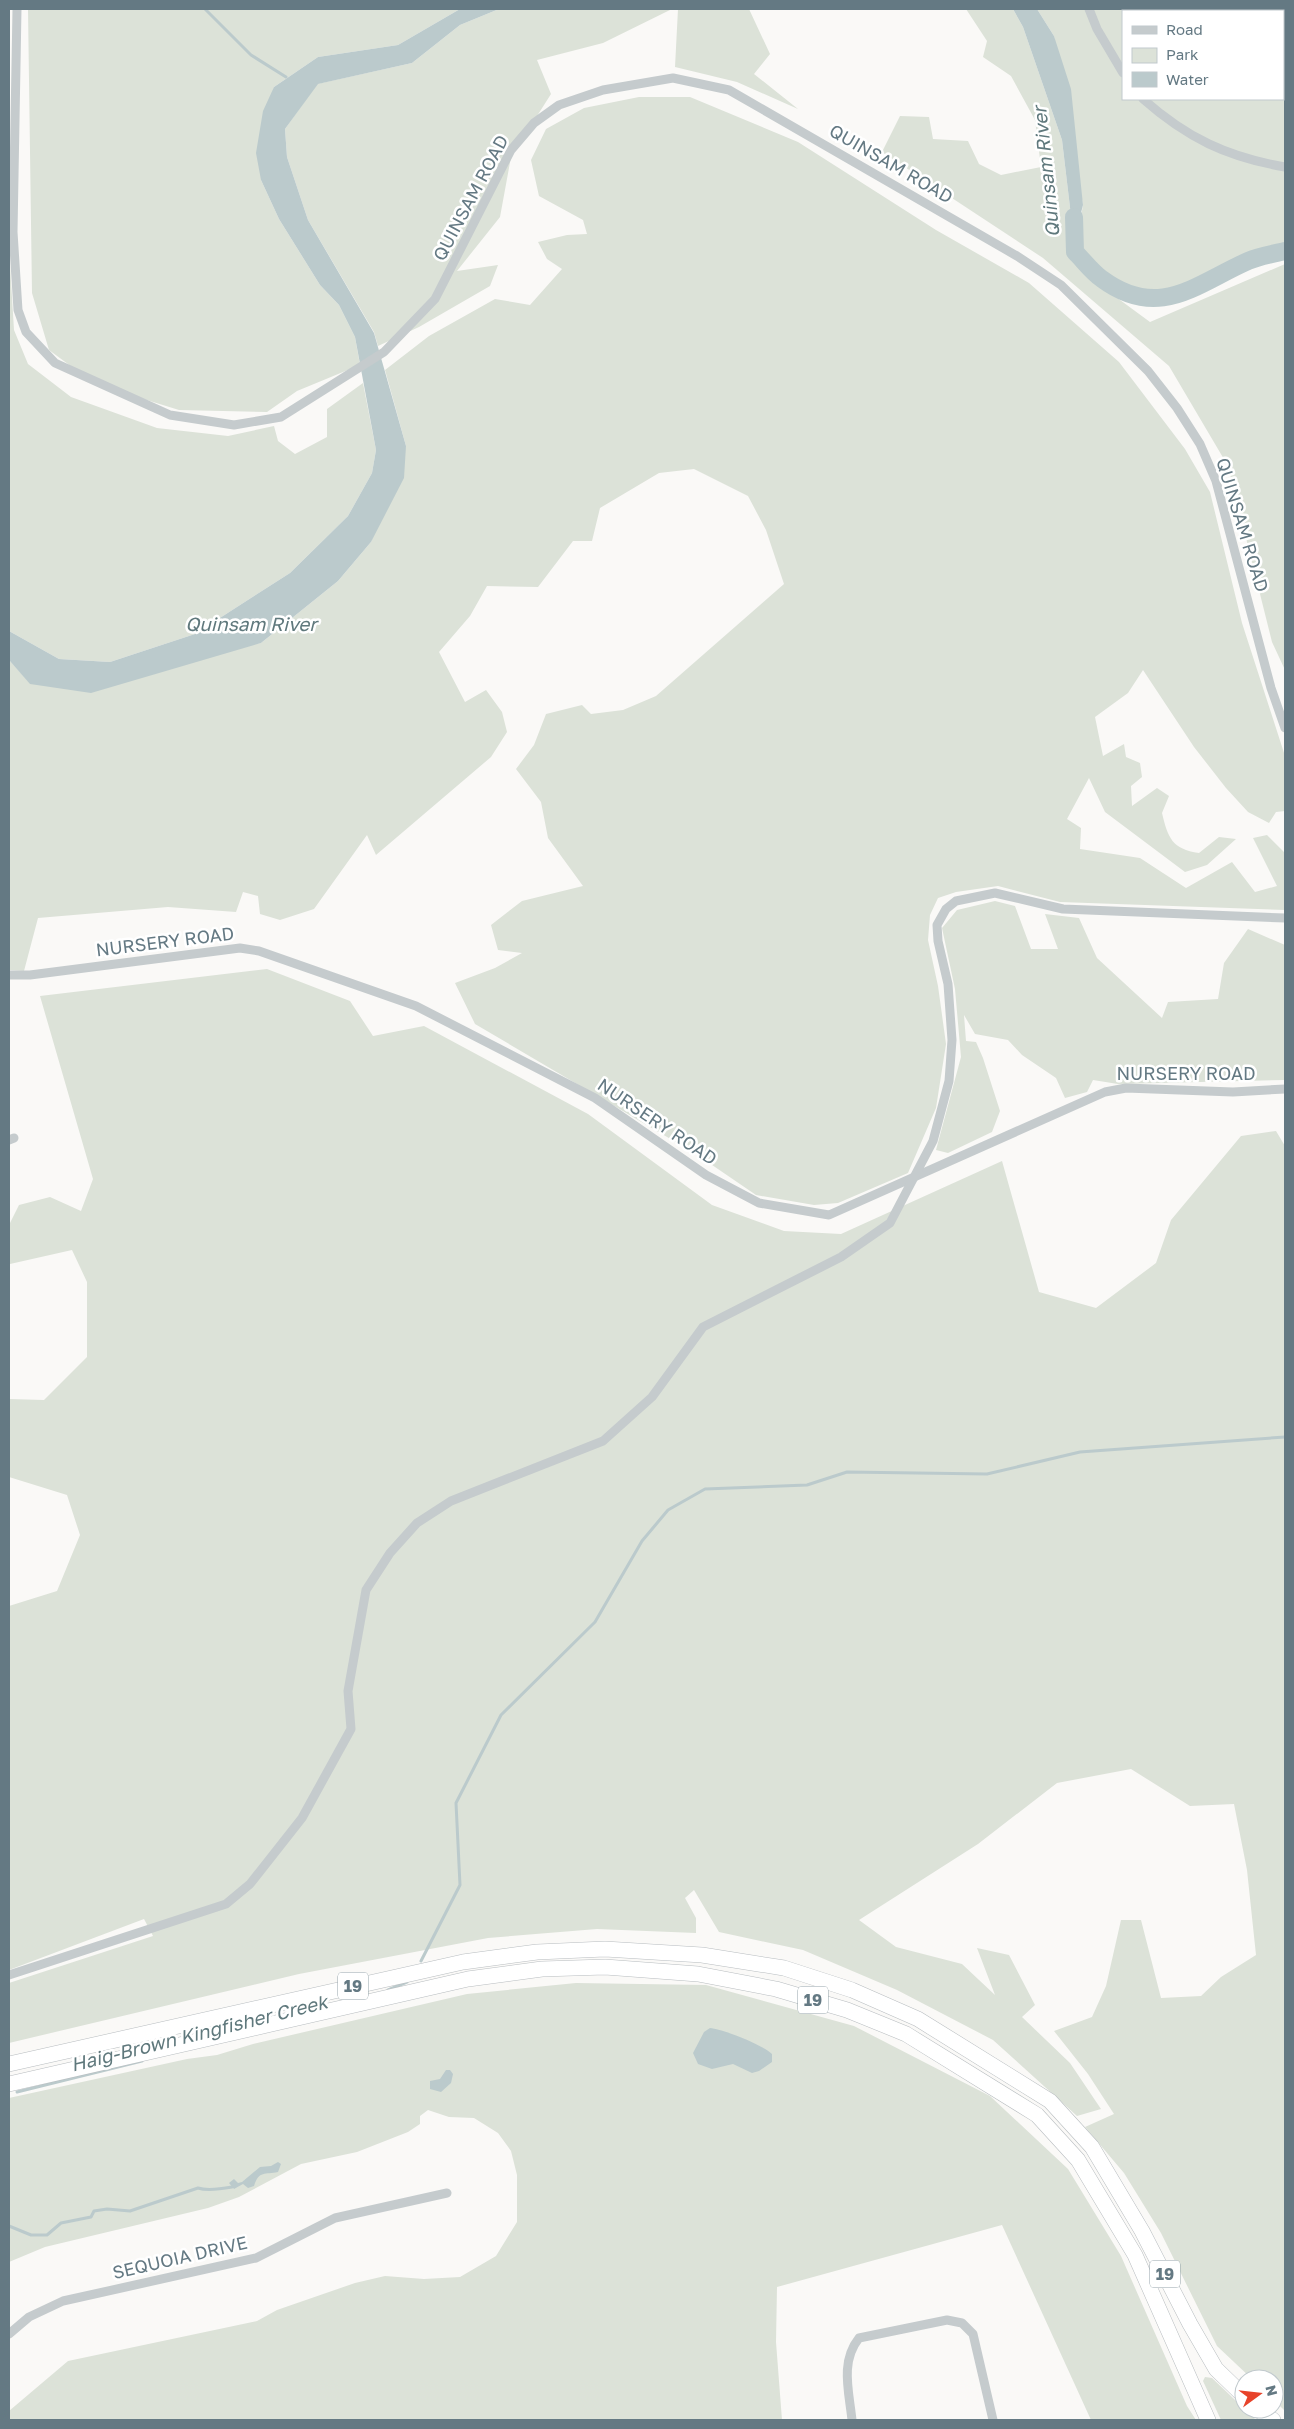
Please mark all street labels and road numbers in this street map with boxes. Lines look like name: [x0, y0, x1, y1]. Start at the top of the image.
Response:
street label: QUINSAM ROAD: [826, 119, 957, 207]
street label: QUINSAM ROAD: [428, 131, 512, 264]
street label: QUINSAM ROAD: [1212, 455, 1274, 594]
street label: NURSERY ROAD: [94, 922, 235, 960]
street label: NURSERY ROAD: [1116, 1062, 1256, 1084]
street label: NURSERY ROAD: [594, 1073, 721, 1169]
road number: 19: [338, 1972, 368, 2000]
road number: 19: [798, 1986, 828, 2014]
street label: SEQUOIA DRIVE: [110, 2231, 249, 2283]
road number: 19: [1150, 2260, 1180, 2288]

